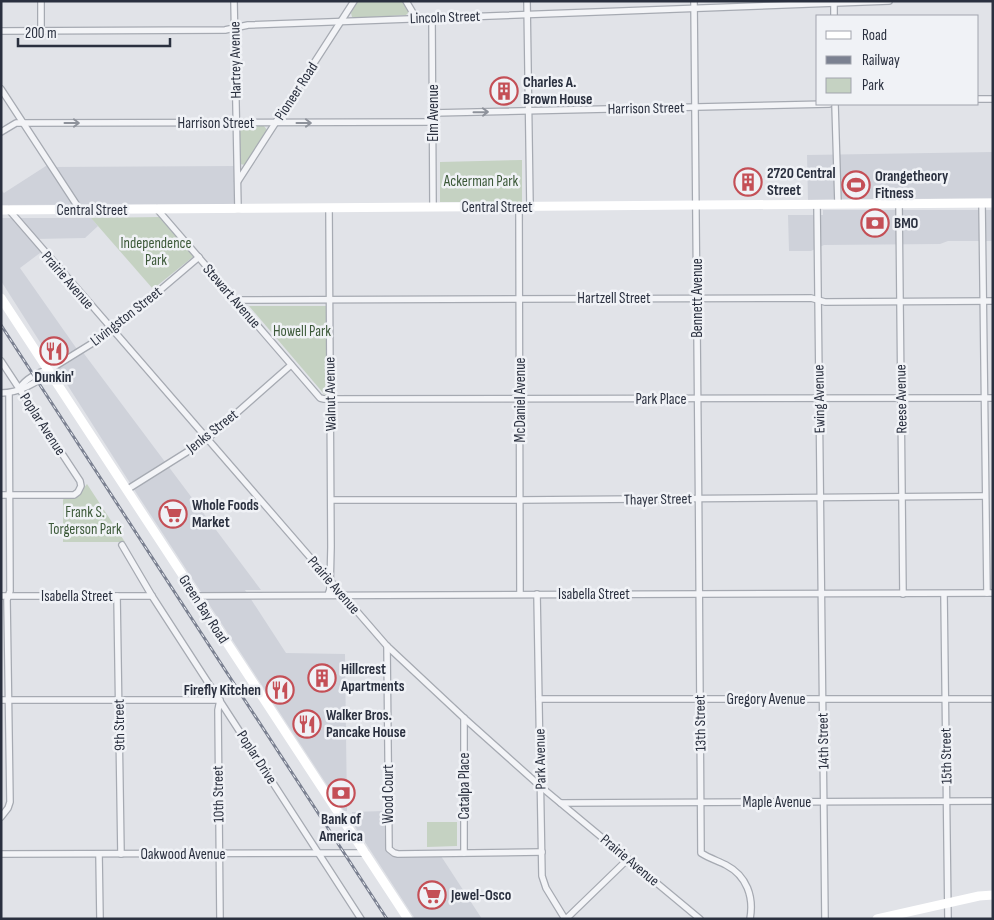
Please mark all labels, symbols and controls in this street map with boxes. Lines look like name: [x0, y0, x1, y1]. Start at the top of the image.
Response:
street label: Lincoln Street: [410, 7, 481, 28]
scale bar: [18, 15, 170, 47]
legend: [816, 15, 979, 105]
street label: Hartrey Avenue: [225, 21, 246, 99]
text: 200 m: [25, 24, 57, 43]
text: Road: [862, 26, 887, 45]
text: Railway: [862, 51, 900, 70]
street label: Pioneer Road: [271, 59, 322, 124]
place label: Charles A. Brown House: [523, 73, 592, 109]
building icon: Charles A. Brown House: [489, 76, 519, 106]
text: Park: [862, 76, 884, 95]
street label: Elm Avenue: [424, 84, 443, 142]
street label: Harrison Street: [607, 98, 685, 119]
one-way arrow: [472, 107, 488, 117]
street label: Harrison Street: [178, 114, 255, 133]
one-way arrow: [63, 118, 79, 128]
one-way arrow: [296, 118, 312, 128]
place label: 2720 Central Street: [767, 164, 835, 200]
building icon: 2720 Central Street: [733, 167, 763, 197]
place label: Orangetheory Fitness: [875, 167, 949, 203]
sports icon: Orangetheory Fitness: [841, 170, 871, 200]
park label: Ackerman Park: [443, 172, 519, 191]
street label: Central Street: [462, 198, 533, 217]
street label: Central Street: [57, 201, 128, 220]
bank icon: BMO: [860, 208, 890, 238]
place label: BMO: [894, 214, 919, 233]
park label: Independence Park: [120, 234, 192, 270]
street label: Prairie Avenue: [37, 247, 98, 313]
street label: Bennett Avenue: [688, 258, 707, 338]
street label: Stewart Avenue: [199, 260, 265, 332]
street label: Livingston Street: [87, 282, 166, 350]
street label: Hartzell Street: [577, 289, 651, 308]
park label: Howell Park: [273, 322, 331, 341]
restaurant icon: Dunkin': [39, 336, 69, 366]
street label: Walnut Avenue: [320, 357, 341, 431]
street label: McDaniel Avenue: [511, 357, 530, 443]
street label: Ewing Avenue: [809, 364, 830, 434]
street label: Reese Avenue: [891, 364, 912, 434]
place label: Dunkin': [34, 368, 74, 387]
street label: Poplar Avenue: [15, 389, 70, 459]
street label: Park Place: [635, 390, 687, 409]
street label: Jenks Street: [182, 405, 242, 458]
street label: Thayer Street: [624, 489, 693, 510]
place label: Whole Foods Market: [192, 496, 259, 532]
supermarket icon: Whole Foods Market: [158, 499, 188, 529]
park label: Frank S. Torgerson Park: [48, 503, 122, 539]
street label: Prairie Avenue: [303, 552, 364, 618]
street label: Green Bay Road: [174, 571, 233, 647]
street label: Isabella Street: [558, 585, 630, 604]
street label: Isabella Street: [41, 587, 113, 606]
place label: Hillcrest Apartments: [340, 660, 405, 696]
building icon: Hillcrest Apartments: [307, 663, 337, 693]
restaurant icon: Firefly Kitchen: [265, 675, 295, 705]
place label: Firefly Kitchen: [184, 681, 261, 700]
street label: Gregory Avenue: [726, 690, 806, 709]
street label: 13th Street: [691, 694, 710, 751]
street label: 9th Street: [110, 699, 129, 751]
place label: Walker Bros. Pancake House: [326, 706, 406, 742]
restaurant icon: Walker Bros. Pancake House: [292, 709, 322, 739]
street label: 14th Street: [814, 712, 833, 769]
street label: Poplar Drive: [232, 727, 281, 788]
street label: 15th Street: [937, 727, 956, 784]
street label: Park Avenue: [530, 728, 551, 790]
street label: Catalpa Place: [455, 752, 474, 820]
street label: Wood Court: [379, 764, 398, 824]
street label: 10th Street: [208, 765, 228, 823]
bank icon: Bank of America: [326, 778, 356, 808]
street label: Maple Avenue: [743, 793, 811, 812]
place label: Bank of America: [318, 810, 363, 846]
street label: Prairie Avenue: [596, 830, 663, 891]
street label: Oakwood Avenue: [141, 845, 225, 864]
supermarket icon: Jewel-Osco: [417, 880, 447, 910]
place label: Jewel-Osco: [450, 886, 511, 905]

